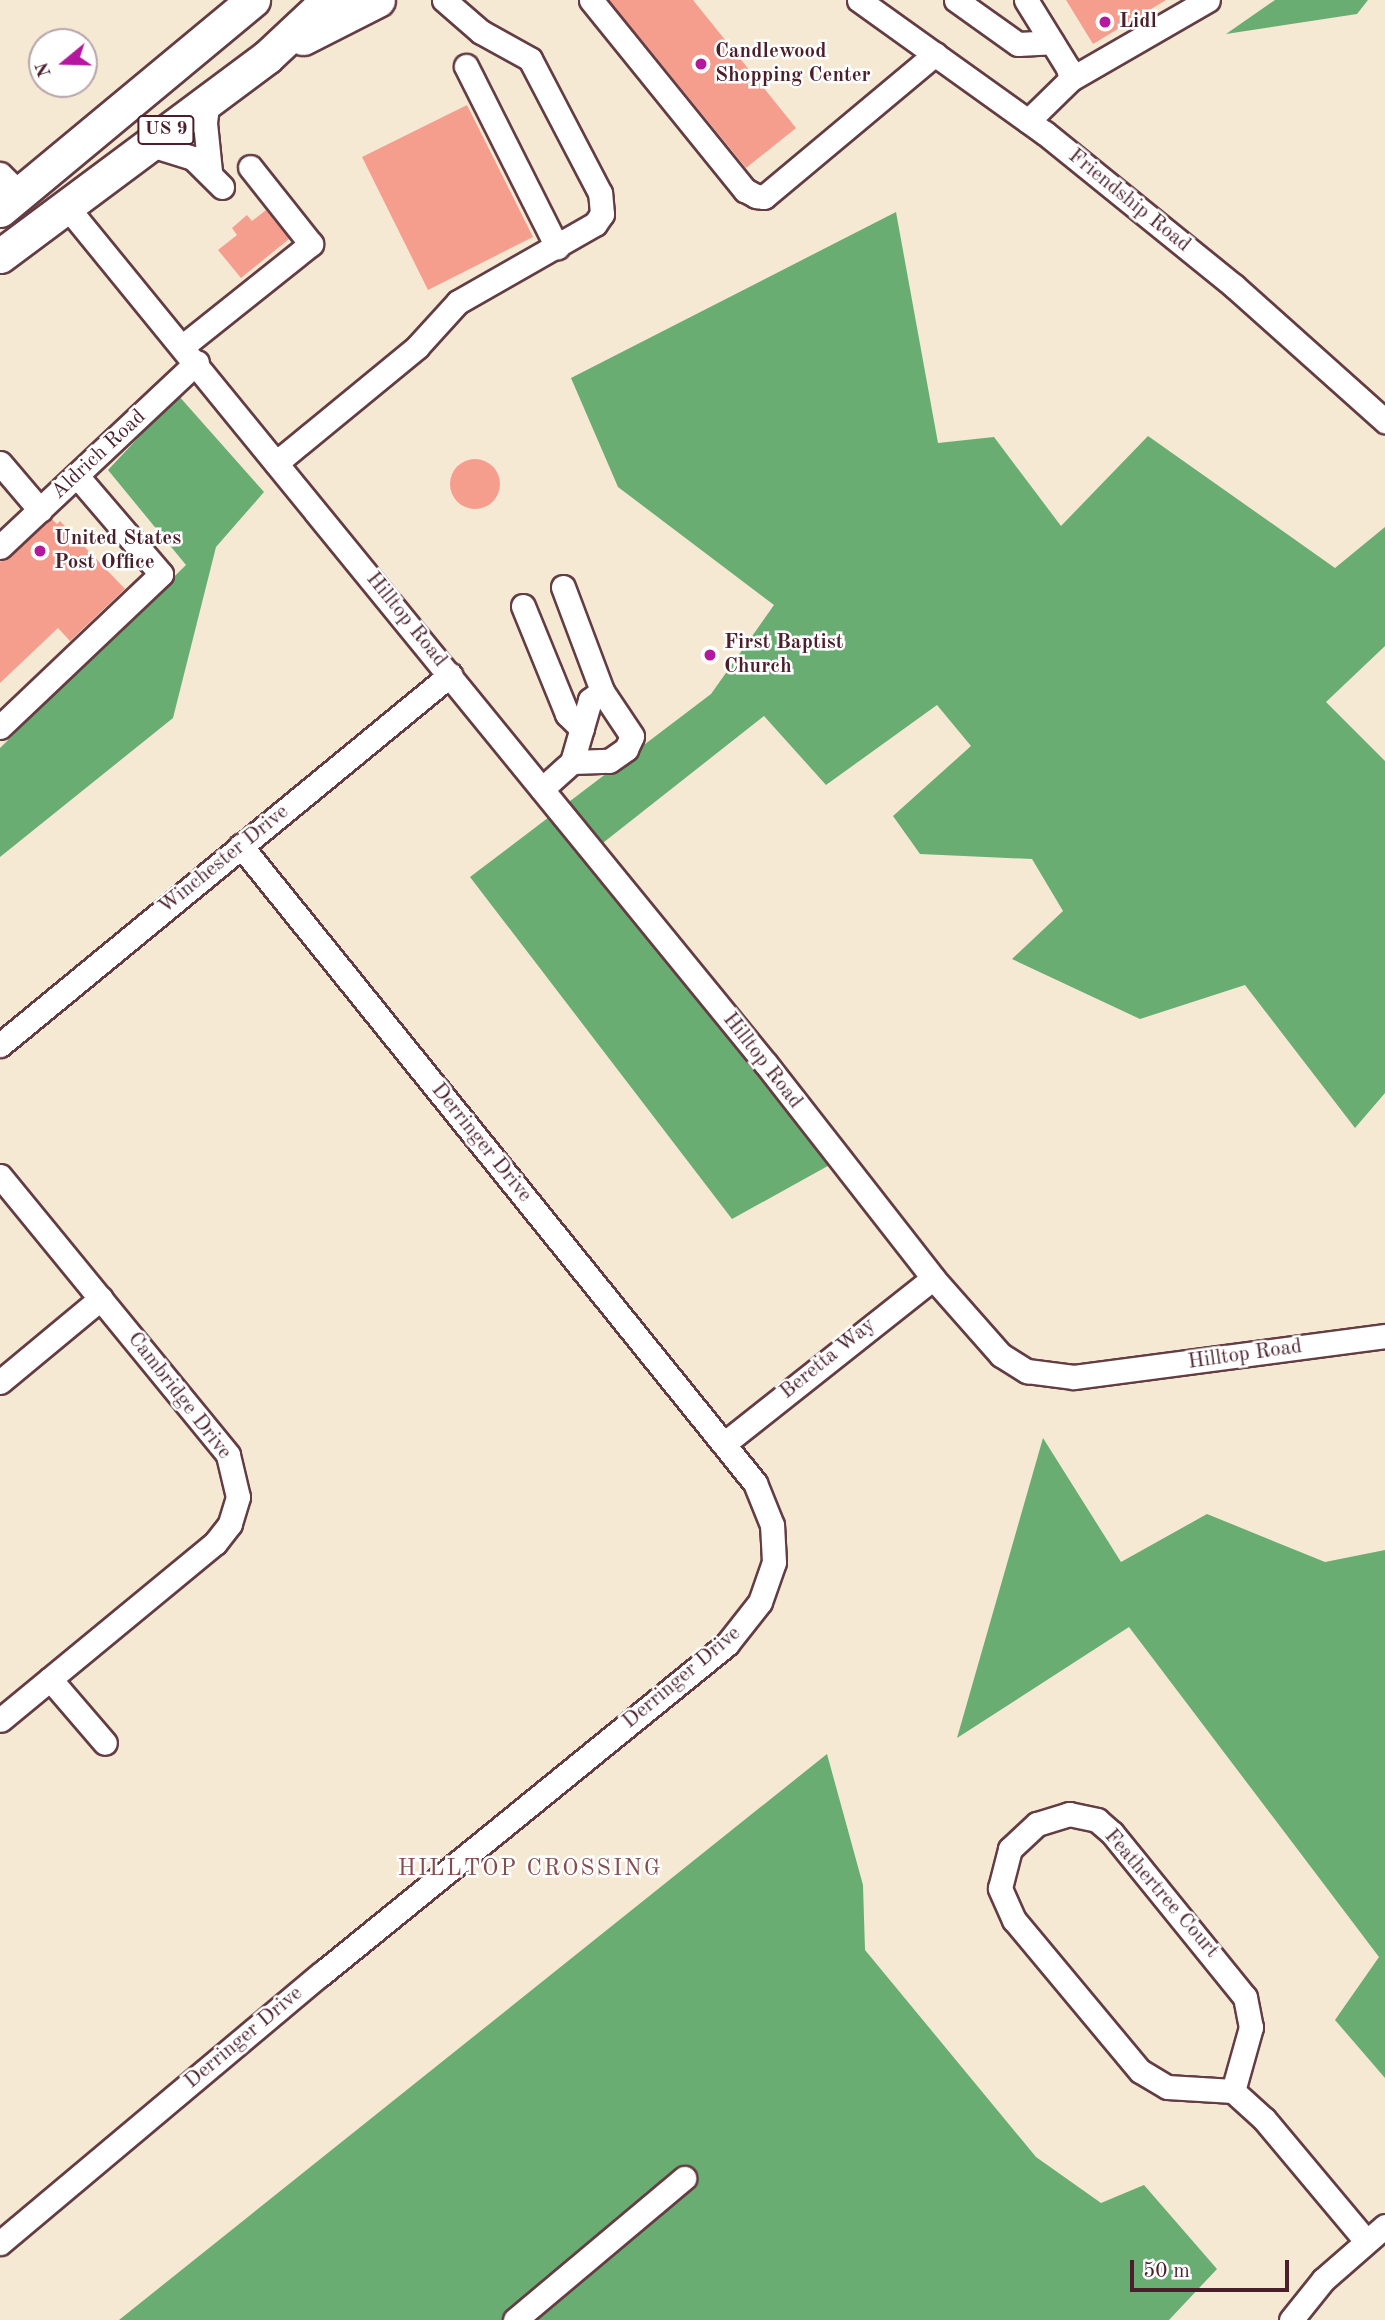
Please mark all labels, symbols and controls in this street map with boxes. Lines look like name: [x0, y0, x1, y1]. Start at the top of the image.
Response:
place label: Lidl: [1119, 9, 1157, 35]
marker: Lidl: [1097, 14, 1113, 30]
north arrow: [28, 28, 98, 98]
place label: Candlewood Shopping Center: [715, 39, 871, 89]
marker: Candlewood Shopping Center: [693, 56, 709, 72]
text: N: [33, 59, 56, 79]
road number: US 9: [136, 114, 196, 146]
street label: Friendship Road: [1063, 144, 1195, 258]
street label: Aldrich Road: [46, 405, 152, 505]
place label: United States Post Office: [54, 526, 181, 576]
marker: United States Post Office: [32, 543, 48, 559]
street label: Hilltop Road: [360, 567, 452, 673]
place label: First Baptist Church: [724, 630, 843, 680]
marker: First Baptist Church: [702, 647, 718, 663]
street label: Winchester Drive: [154, 800, 294, 920]
street label: Hilltop Road: [717, 1008, 807, 1114]
street label: Derringer Drive: [425, 1078, 537, 1208]
street label: Beretta Way: [775, 1313, 881, 1405]
street label: Cambridge Drive: [122, 1327, 236, 1465]
street label: Hilltop Road: [1186, 1335, 1304, 1375]
street label: Derringer Drive: [618, 1621, 746, 1735]
street label: Feathertree Court: [1098, 1824, 1224, 1964]
district label: HILLTOP CROSSING: [400, 1855, 660, 1883]
street label: Derringer Drive: [180, 1981, 308, 2095]
scale bar: [1133, 2246, 1292, 2290]
text: 50 m: [1143, 2261, 1190, 2282]

